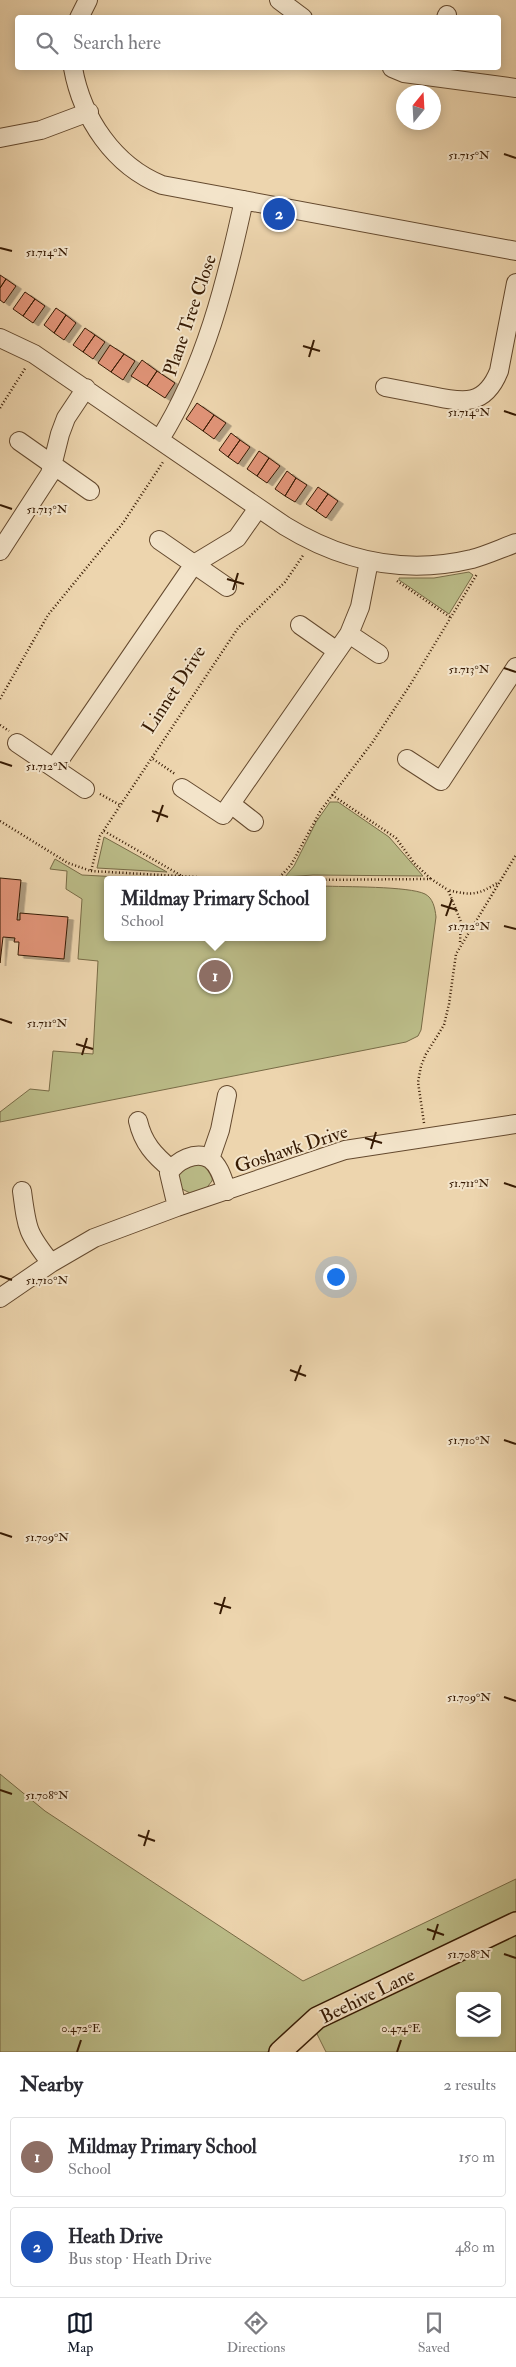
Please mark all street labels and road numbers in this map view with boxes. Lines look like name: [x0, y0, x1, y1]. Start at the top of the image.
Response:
street label: Plane Tree Close: [158, 251, 222, 379]
street label: Linnet Drive: [137, 641, 211, 738]
street label: Goshawk Drive: [232, 1119, 351, 1179]
street label: Beehive Lane: [316, 1963, 419, 2029]

